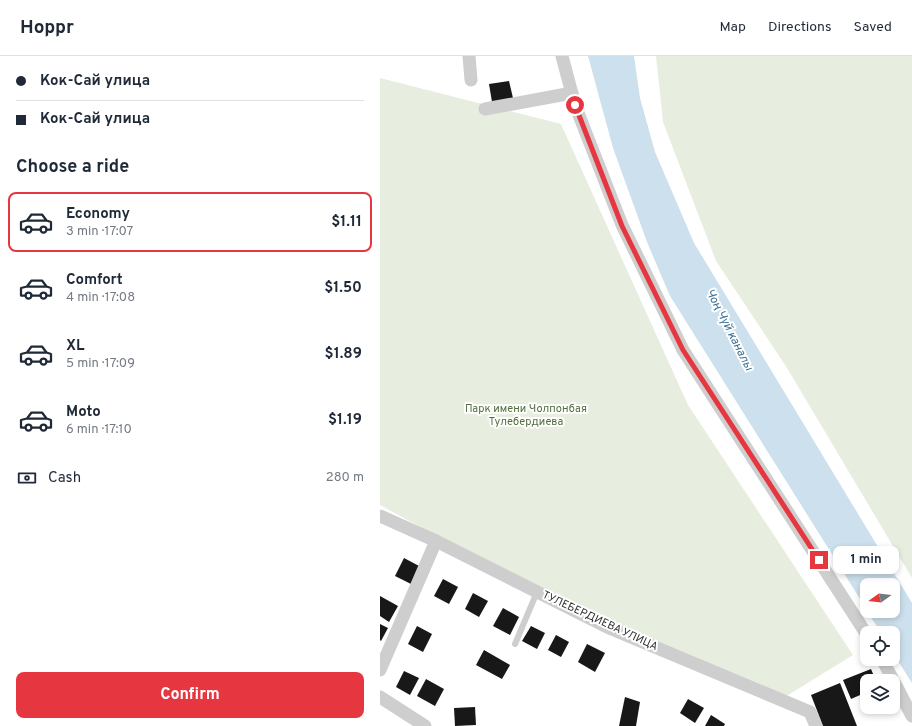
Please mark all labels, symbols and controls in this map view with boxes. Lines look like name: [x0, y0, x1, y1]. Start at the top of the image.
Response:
text: Hoppr: [20, 16, 74, 40]
text: Map: [720, 19, 746, 36]
text: Directions: [768, 19, 832, 36]
text: Saved: [854, 19, 892, 36]
text: Кок-Сай улица: [40, 72, 150, 91]
route start: [566, 96, 584, 114]
text: Кок-Сай улица: [40, 110, 150, 129]
text: Choose a ride: [16, 156, 129, 179]
icon: car: [18, 204, 54, 240]
text: Economy: [66, 205, 130, 224]
text: $1.11: [331, 213, 362, 232]
text: 3 min · 17:07: [66, 224, 133, 240]
icon: car: [18, 270, 54, 306]
text: Comfort: [66, 271, 123, 290]
text: $1.50: [324, 279, 362, 298]
water label: Чоң Чүй каналы: [702, 286, 757, 374]
text: 4 min · 17:08: [66, 290, 135, 306]
icon: car: [18, 336, 54, 372]
text: XL: [66, 337, 84, 356]
text: $1.89: [325, 345, 362, 364]
text: 5 min · 17:09: [66, 356, 135, 372]
icon: car: [18, 402, 54, 438]
park label: Парк имени Чолпонбая Тулебердиева: [465, 402, 587, 429]
text: Moto: [66, 403, 101, 422]
text: $1.19: [328, 411, 362, 430]
text: 6 min · 17:10: [66, 422, 132, 438]
icon: cash: [16, 467, 38, 489]
text: Cash: [48, 469, 81, 488]
text: 280 m: [326, 470, 364, 486]
callout: 1 min: [833, 546, 899, 574]
route end: [810, 551, 828, 569]
text: 1 min: [850, 552, 882, 568]
north arrow: [860, 578, 900, 618]
map controls: [860, 578, 900, 714]
street label: ТУЛЕБЕРДИЕВА УЛИЦА: [540, 588, 660, 654]
button: locate: [860, 626, 900, 666]
button: Confirm: [16, 672, 364, 718]
button: layers: [860, 674, 900, 714]

